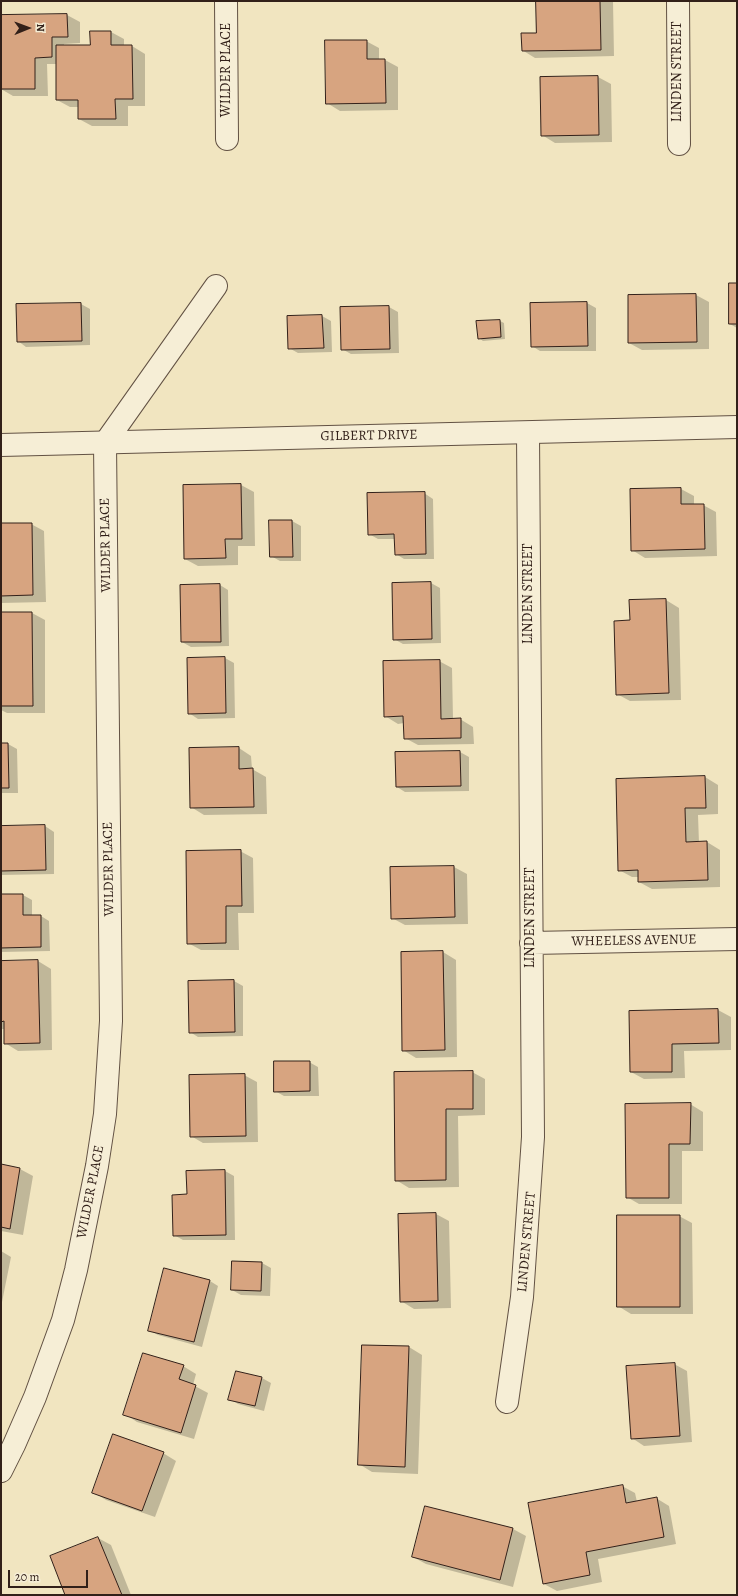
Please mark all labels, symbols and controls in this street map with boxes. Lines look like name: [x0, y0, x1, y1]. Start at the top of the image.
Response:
north arrow: [8, 8, 48, 48]
street label: LINDEN STREET: [670, 22, 686, 122]
street label: WILDER PLACE: [219, 23, 235, 117]
text: N: [33, 24, 48, 32]
street label: GILBERT DRIVE: [320, 427, 418, 445]
street label: WILDER PLACE: [97, 498, 115, 592]
street label: LINDEN STREET: [521, 544, 537, 644]
street label: WILDER PLACE: [100, 822, 118, 916]
street label: LINDEN STREET: [523, 868, 539, 968]
street label: WHEELESS AVENUE: [571, 932, 697, 950]
street label: WILDER PLACE: [74, 1144, 108, 1240]
street label: LINDEN STREET: [514, 1191, 540, 1293]
scale bar: [10, 1562, 90, 1588]
text: 20 m: [15, 1569, 39, 1585]

